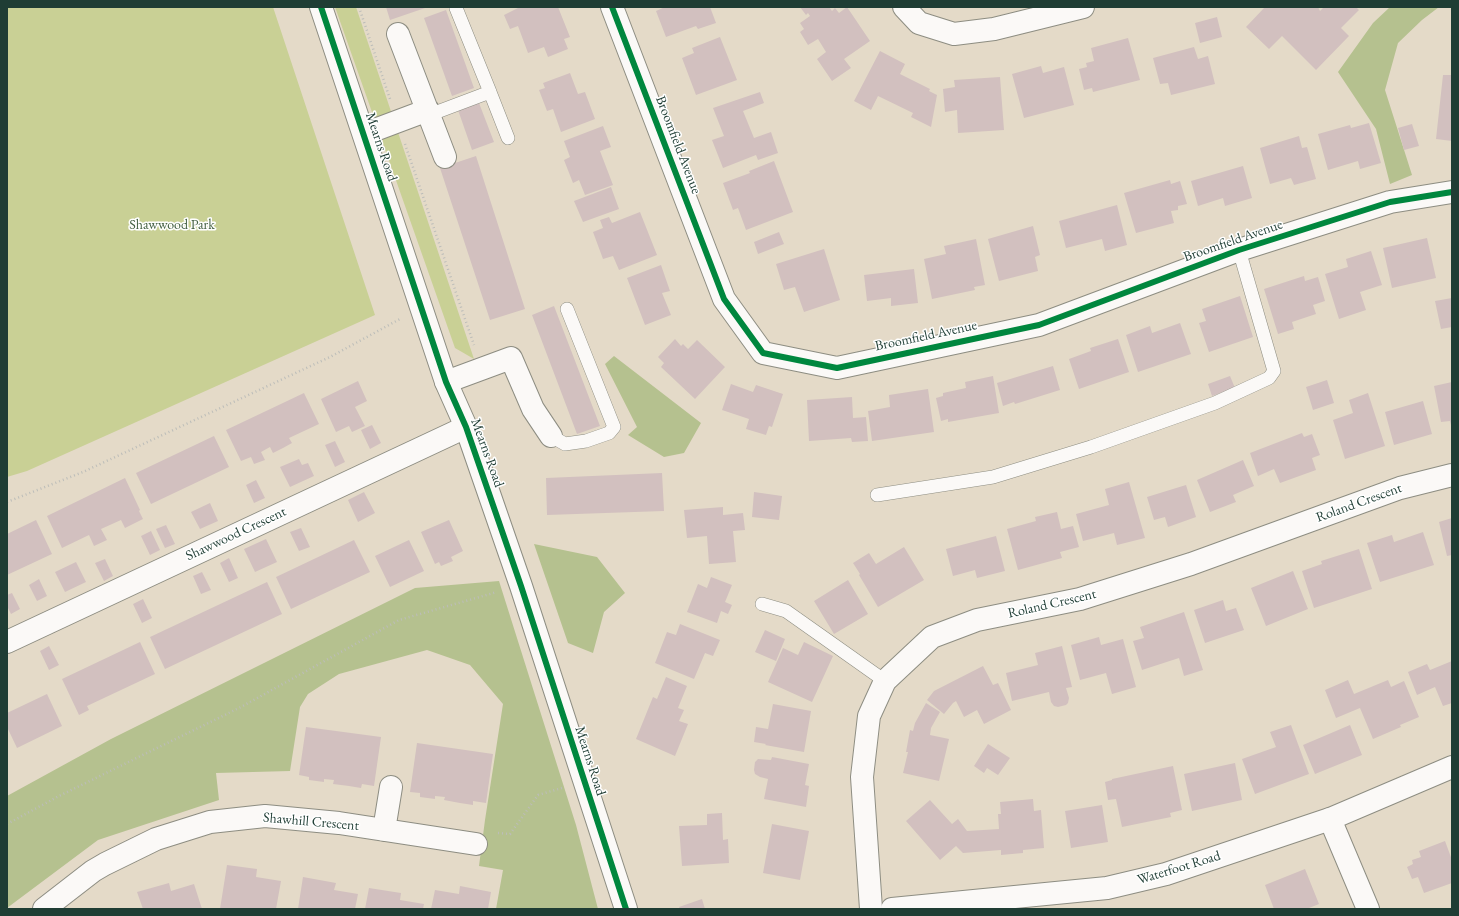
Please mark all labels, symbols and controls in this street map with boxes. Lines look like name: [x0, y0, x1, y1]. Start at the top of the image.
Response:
street label: Broomfield Avenue: [652, 94, 704, 196]
street label: Mearns Road: [361, 110, 401, 184]
street label: Broomfield Avenue: [1181, 216, 1285, 266]
park label: Shawwood Park: [129, 217, 215, 233]
street label: Broomfield Avenue: [873, 317, 979, 355]
street label: Mearns Road: [467, 416, 507, 490]
street label: Roland Crescent: [1314, 480, 1404, 526]
street label: Shawwood Crescent: [183, 503, 289, 565]
street label: Roland Crescent: [1006, 586, 1098, 622]
street label: Mearns Road: [571, 724, 609, 798]
street label: Shawhill Crescent: [262, 809, 360, 835]
street label: Waterfoot Road: [1135, 847, 1223, 889]

